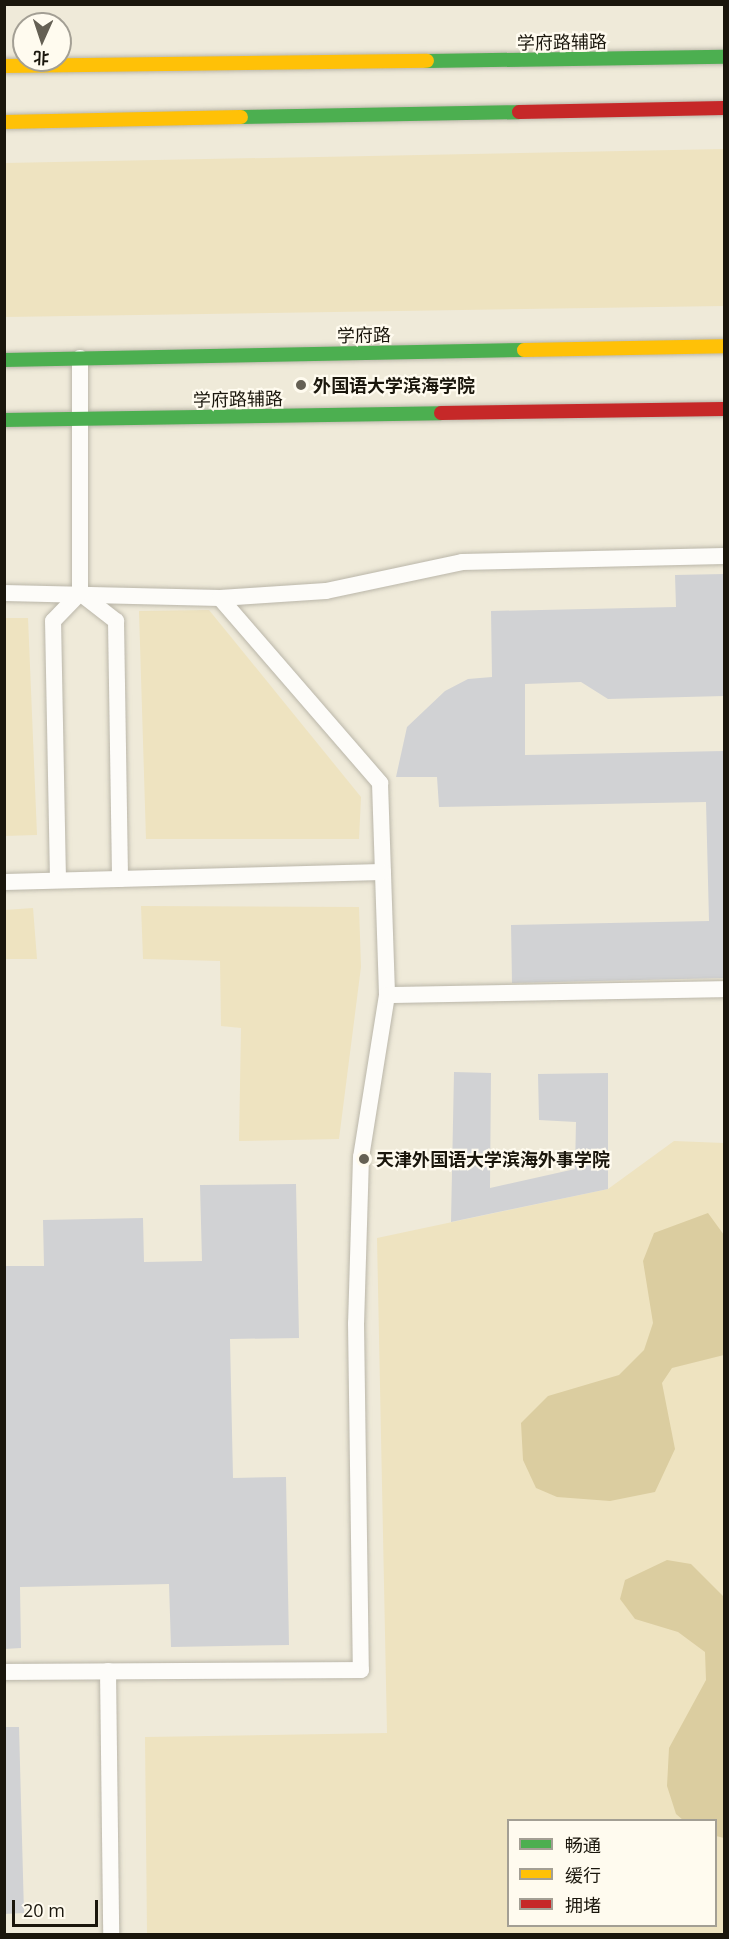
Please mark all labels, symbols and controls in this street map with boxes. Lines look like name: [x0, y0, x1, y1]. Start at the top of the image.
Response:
north arrow: [12, 12, 72, 72]
street label: 学府路辅路: [517, 30, 607, 54]
text: 北: [33, 47, 50, 69]
street label: 学府路: [337, 324, 391, 346]
place label: 外国语大学滨海学院: [313, 374, 475, 396]
marker: 外国语大学滨海学院: [294, 378, 308, 392]
street label: 学府路辅路: [193, 387, 283, 411]
place label: 天津外国语大学滨海外事学院: [376, 1148, 610, 1170]
marker: 天津外国语大学滨海外事学院: [357, 1152, 371, 1166]
legend: [507, 1819, 717, 1927]
text: 畅通: [565, 1833, 601, 1857]
text: 缓行: [565, 1863, 601, 1887]
scale bar: [15, 1888, 100, 1926]
text: 拥堵: [565, 1893, 601, 1917]
text: 20 m: [23, 1898, 65, 1922]

